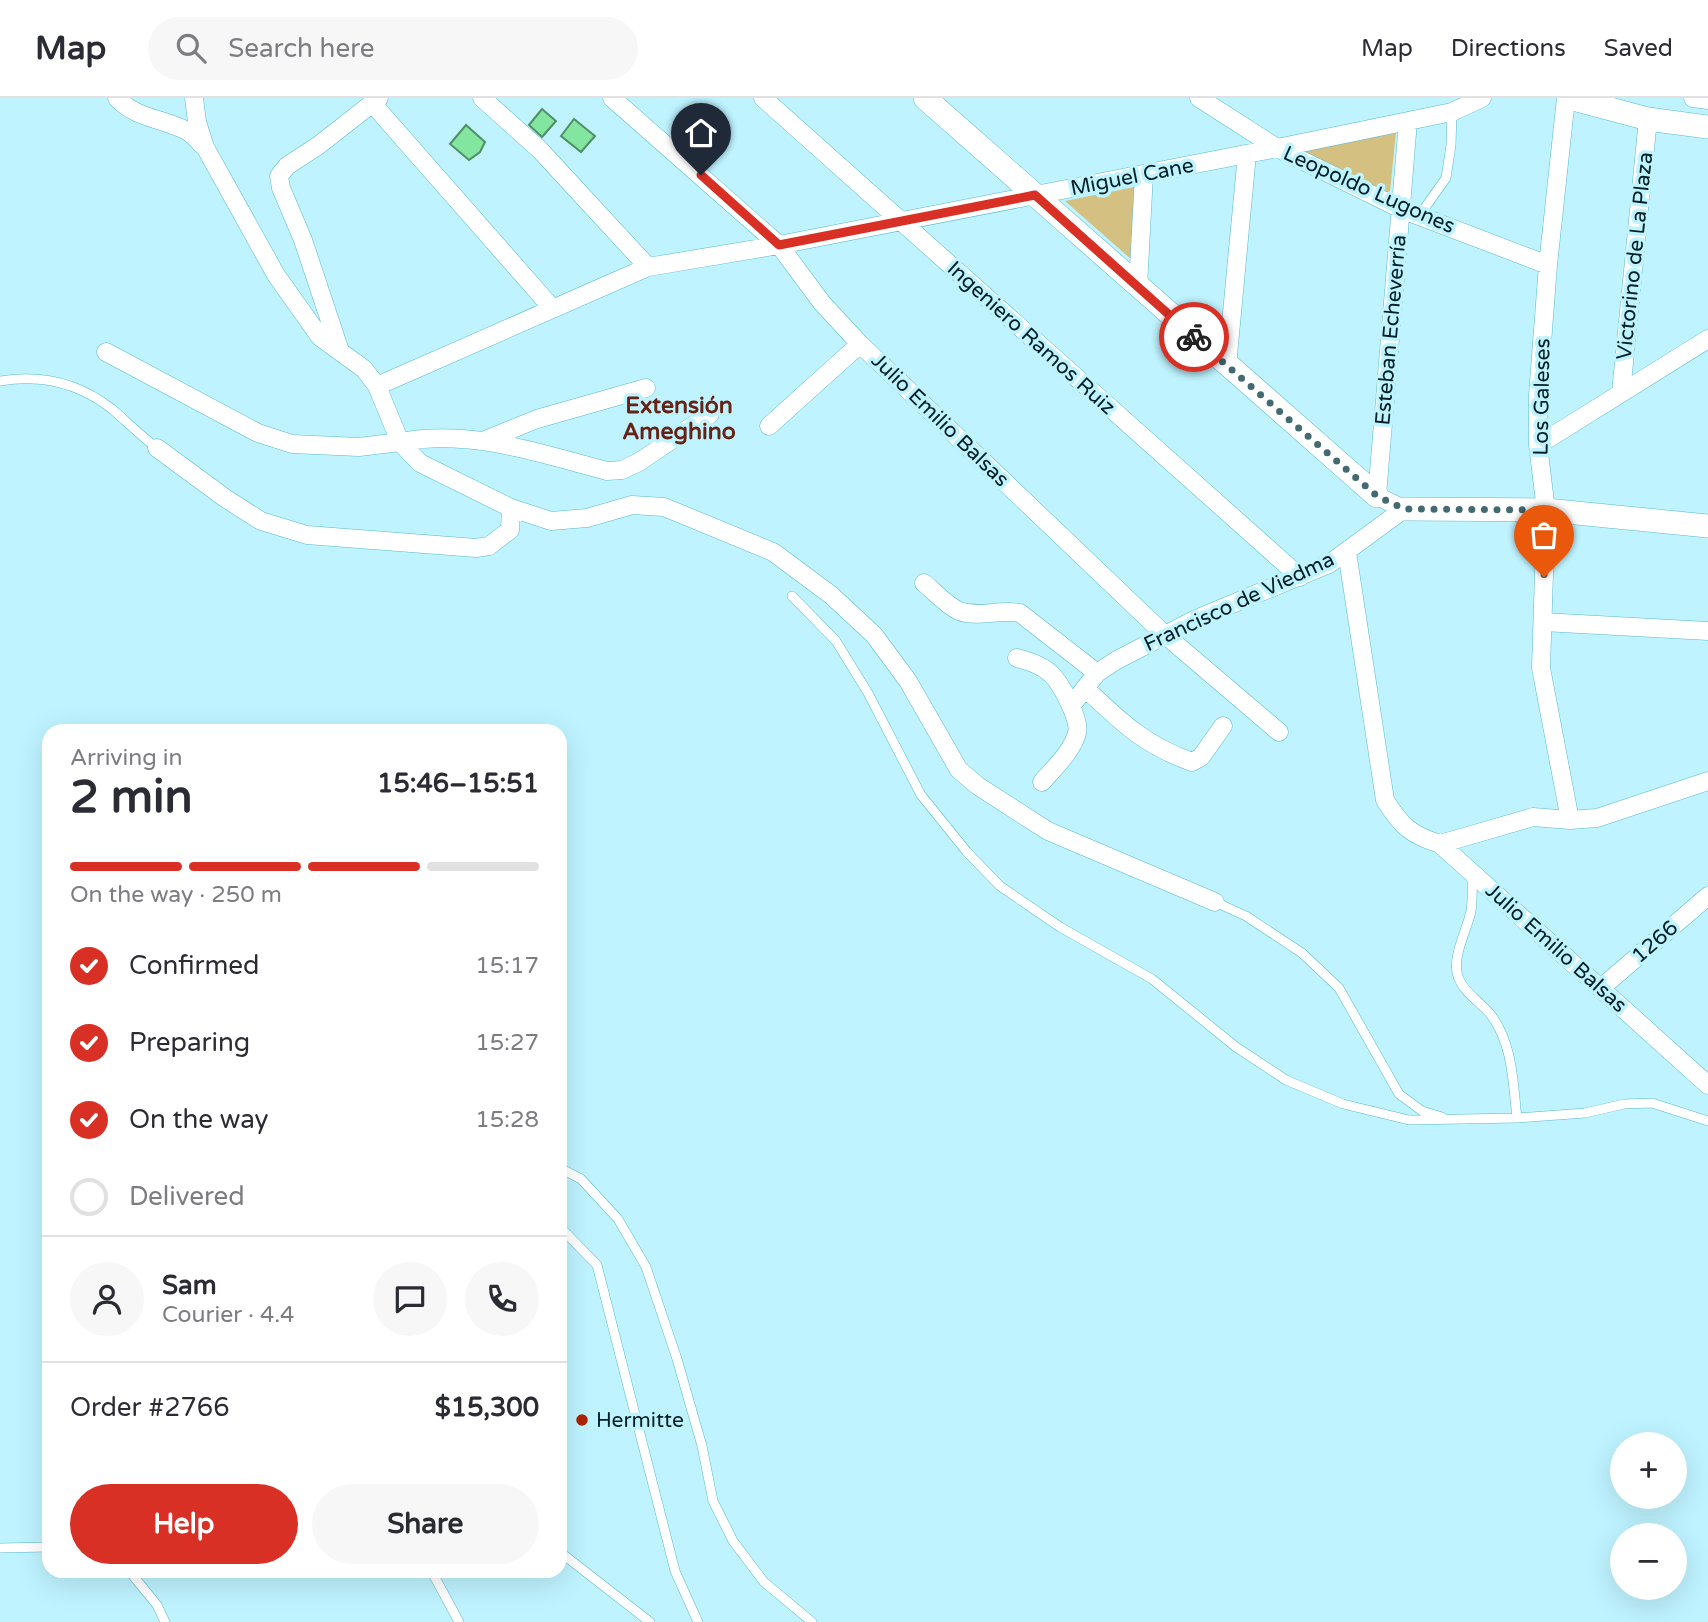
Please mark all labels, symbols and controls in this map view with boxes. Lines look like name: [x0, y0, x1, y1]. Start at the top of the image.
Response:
search box: [148, 17, 638, 80]
text: Map: [35, 29, 106, 68]
icon: search: [172, 29, 210, 67]
text: Search here: [228, 33, 374, 64]
text: Map: [1361, 34, 1413, 63]
text: Directions: [1451, 34, 1566, 63]
text: Saved: [1604, 34, 1673, 63]
pin: [671, 103, 731, 175]
icon: home: [682, 114, 720, 152]
street label: Leopoldo Lugones: [1279, 141, 1459, 239]
street label: Victorino de La Plaza: [1612, 151, 1658, 361]
street label: Miguel Cane: [1068, 153, 1196, 201]
street label: Esteban Echeverría: [1370, 234, 1412, 426]
street label: Ingeniero Ramos Ruiz: [942, 256, 1120, 420]
courier: [1159, 302, 1229, 372]
icon: bike: [1175, 318, 1213, 356]
street label: Los Galeses: [1528, 338, 1556, 456]
street label: Julio Emilio Balsas: [866, 348, 1014, 492]
district label: Extensión Ameghino: [622, 392, 736, 446]
pin: [1514, 505, 1574, 577]
icon: bag: [1525, 516, 1563, 554]
street label: Francisco de Viedma: [1140, 547, 1338, 657]
text: Arriving in: [70, 744, 183, 772]
text: 15:46–15:51: [377, 768, 539, 799]
text: 2 min: [70, 770, 193, 825]
street label: Julio Emilio Balsas: [1480, 878, 1632, 1018]
text: On the way · 250 m: [70, 881, 282, 909]
street label: 1266: [1627, 915, 1683, 969]
icon: check: [70, 947, 108, 985]
text: Confirmed: [129, 950, 259, 981]
text: 15:17: [475, 952, 539, 980]
icon: check: [70, 1024, 108, 1062]
text: Preparing: [129, 1027, 250, 1058]
text: 15:27: [475, 1029, 539, 1057]
icon: check: [70, 1101, 108, 1139]
text: On the way: [129, 1104, 269, 1135]
text: 15:28: [475, 1106, 539, 1134]
text: Delivered: [129, 1181, 245, 1212]
button: person: [70, 1262, 144, 1336]
button: chat: [373, 1262, 447, 1336]
button: phone: [465, 1262, 539, 1336]
text: Sam: [162, 1270, 217, 1301]
text: Courier · 4.4: [162, 1301, 294, 1329]
text: Order #2766: [70, 1392, 230, 1423]
text: $15,300: [435, 1392, 539, 1423]
place label: Hermitte: [596, 1408, 684, 1433]
marker: Hermitte: [574, 1412, 590, 1428]
map controls: [1610, 1432, 1687, 1600]
button: +: [1610, 1432, 1687, 1509]
button: Help: [70, 1484, 298, 1564]
button: Share: [312, 1484, 539, 1564]
button: −: [1610, 1523, 1687, 1600]

